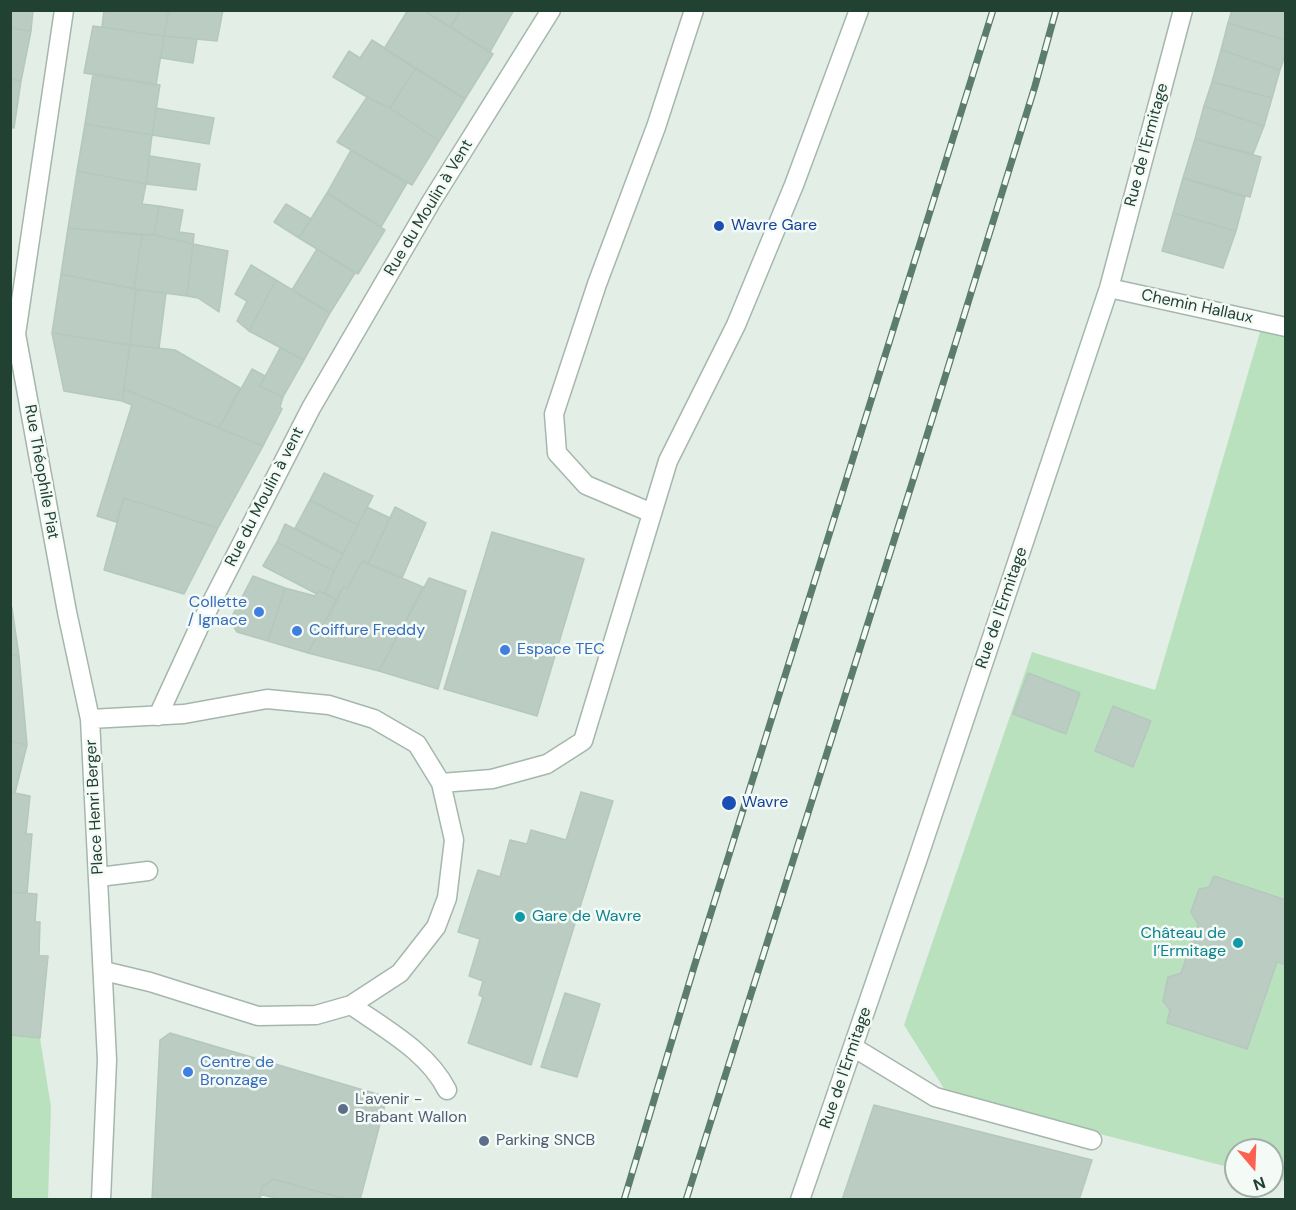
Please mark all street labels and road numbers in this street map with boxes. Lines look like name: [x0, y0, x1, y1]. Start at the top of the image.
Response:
street label: Rue de l'Ermitage: [1121, 81, 1173, 209]
street label: Rue du Moulin à Vent: [381, 136, 477, 280]
street label: Chemin Hallaux: [1139, 286, 1255, 328]
street label: Rue Théophile Piat: [20, 403, 62, 541]
street label: Rue du Moulin à vent: [221, 424, 309, 570]
street label: Rue de l'Ermitage: [972, 545, 1032, 671]
street label: Place Henri Berger: [82, 739, 108, 875]
street label: Rue de l'Ermitage: [816, 1005, 876, 1131]

